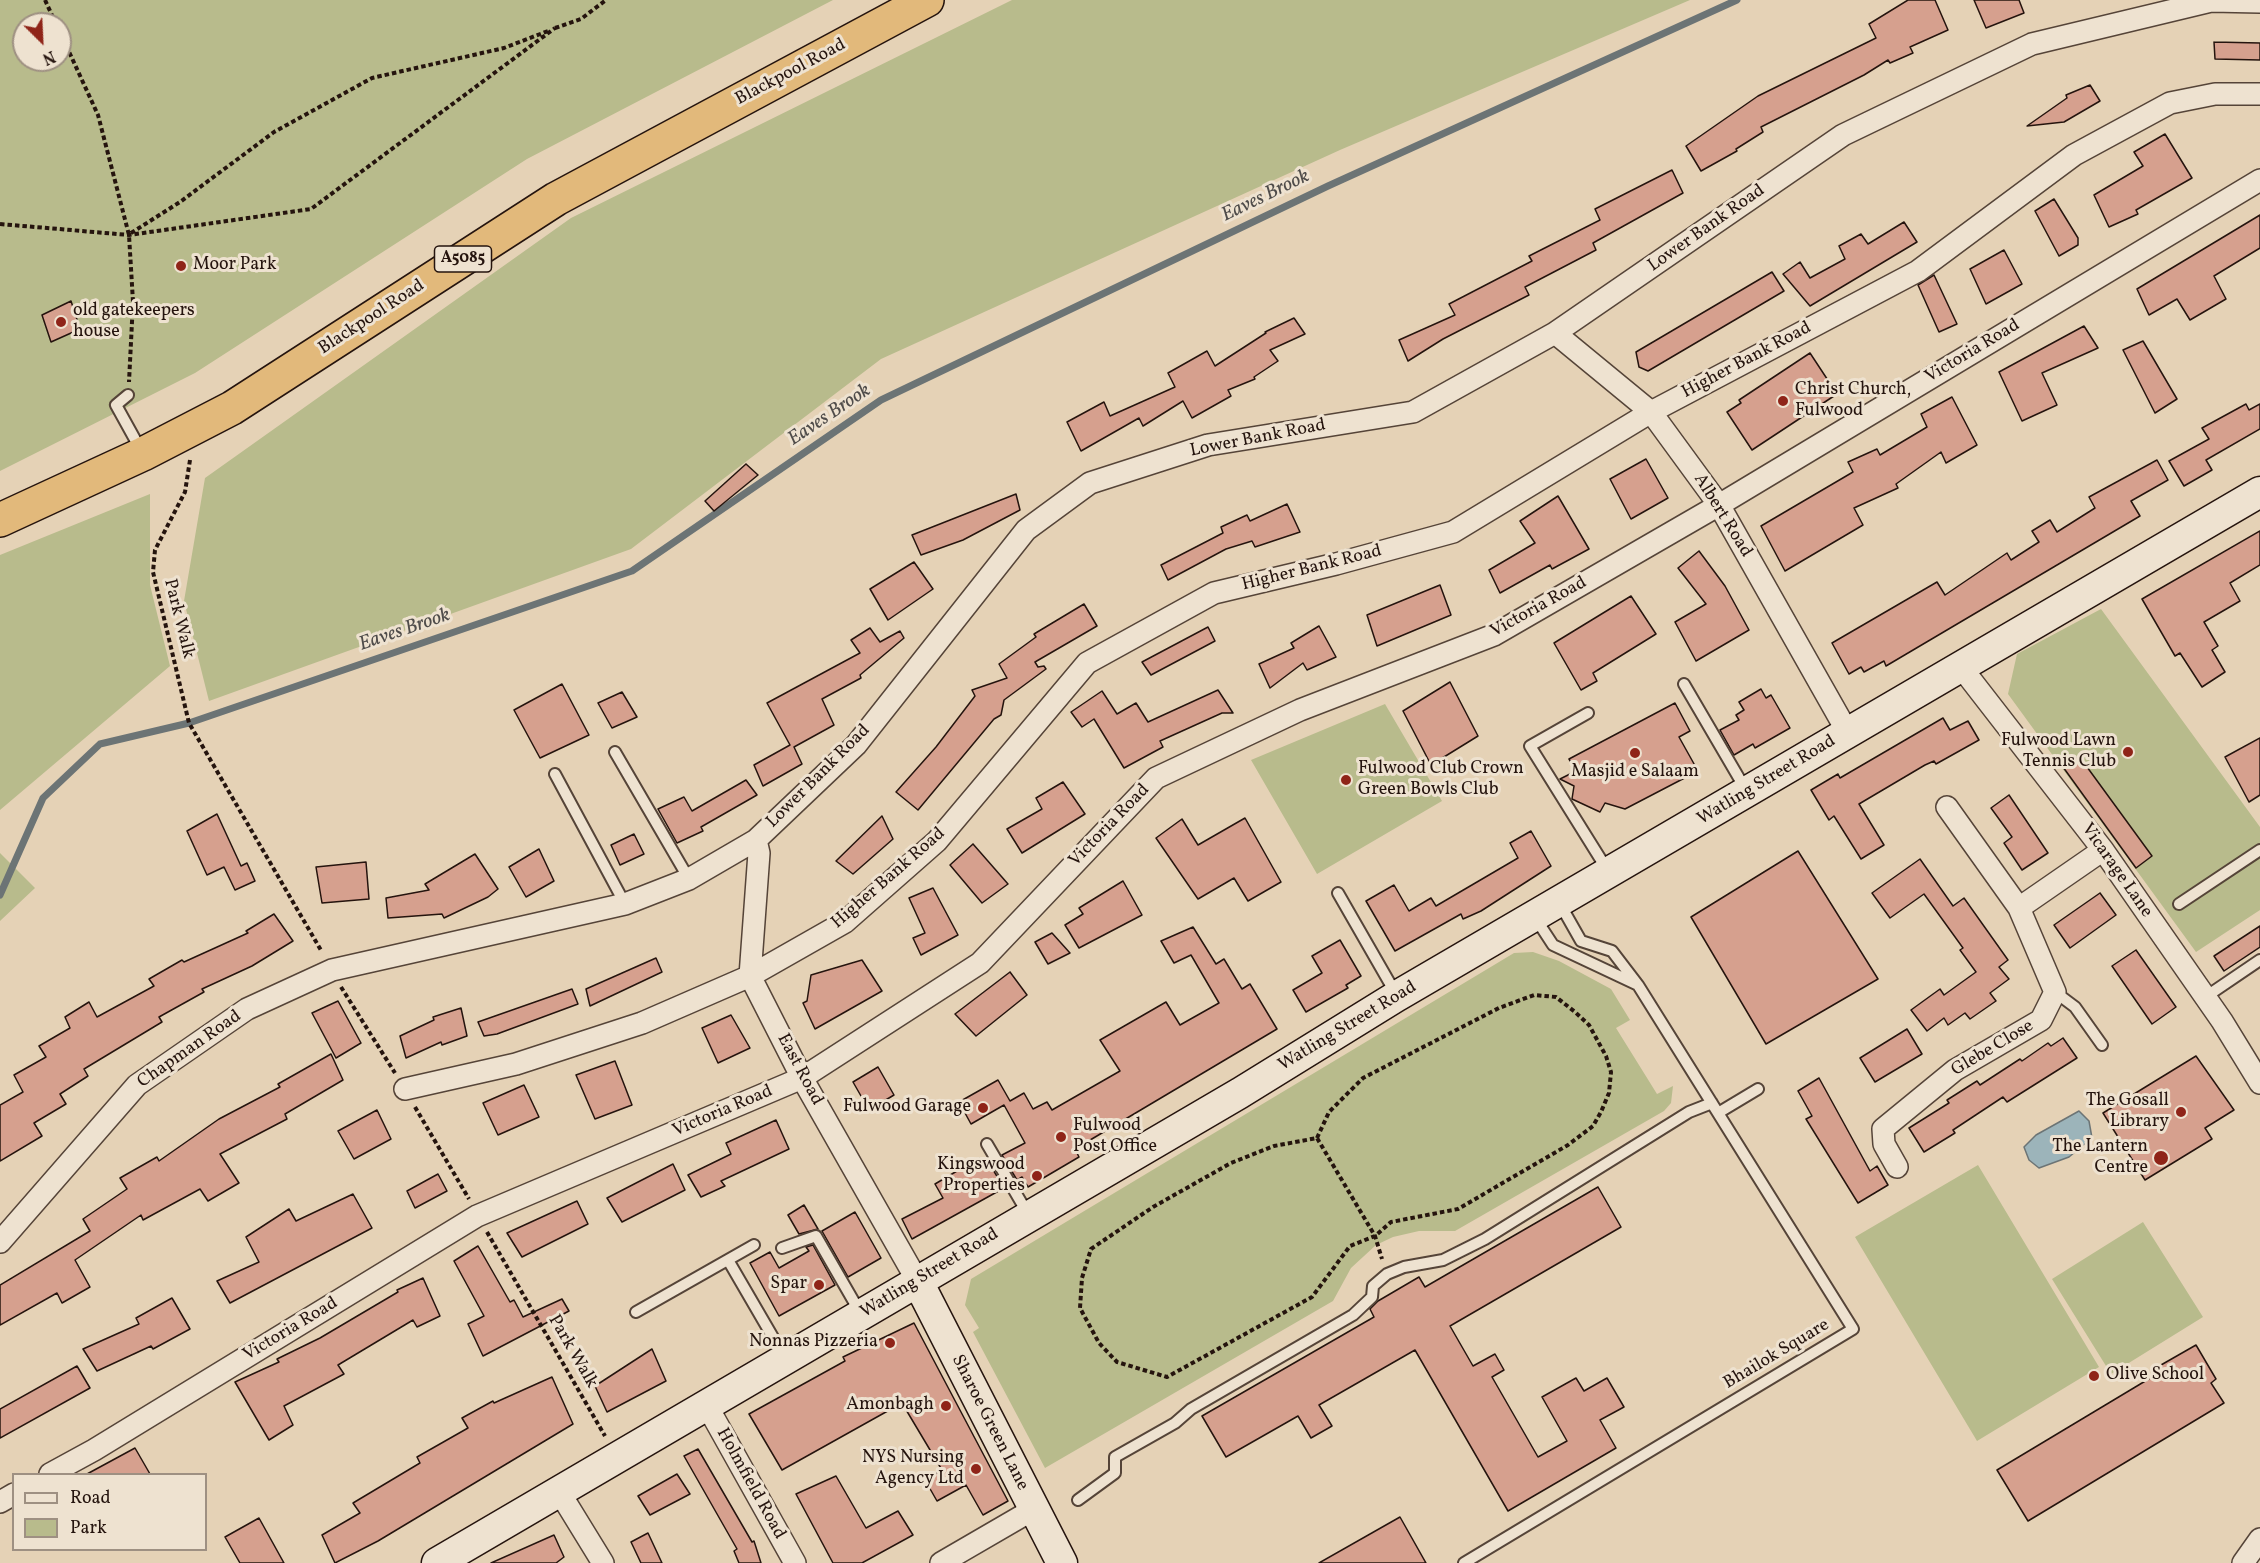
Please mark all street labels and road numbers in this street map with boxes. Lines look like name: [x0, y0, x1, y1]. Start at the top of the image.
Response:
street label: Blackpool Road: [732, 35, 850, 111]
street label: Lower Bank Road: [1644, 181, 1770, 277]
road number: A5085: [434, 246, 492, 272]
street label: Blackpool Road: [315, 276, 429, 360]
street label: Victoria Road: [1922, 315, 2024, 389]
street label: Higher Bank Road: [1679, 318, 1815, 404]
street label: Lower Bank Road: [1188, 415, 1328, 463]
street label: Albert Road: [1688, 470, 1756, 562]
street label: Higher Bank Road: [1240, 541, 1384, 597]
street label: Victoria Road: [1487, 573, 1591, 643]
street label: Park Walk: [158, 577, 198, 661]
street label: Lower Bank Road: [763, 721, 875, 833]
street label: Watling Street Road: [1694, 731, 1840, 831]
street label: Victoria Road: [1065, 780, 1155, 872]
street label: Vicarage Lane: [2076, 820, 2156, 922]
street label: Higher Bank Road: [828, 824, 950, 934]
street label: Watling Street Road: [1275, 977, 1421, 1077]
street label: Chapman Road: [134, 1006, 246, 1094]
street label: Glebe Close: [1948, 1016, 2038, 1082]
street label: East Road: [771, 1030, 827, 1110]
street label: Victoria Road: [670, 1081, 776, 1143]
street label: Watling Street Road: [857, 1224, 1003, 1324]
street label: Victoria Road: [240, 1293, 342, 1367]
street label: Park Walk: [542, 1311, 602, 1393]
street label: Bhailok Square: [1720, 1315, 1834, 1395]
street label: Sharoe Green Lane: [945, 1352, 1033, 1494]
street label: Holmfield Road: [711, 1425, 789, 1543]

